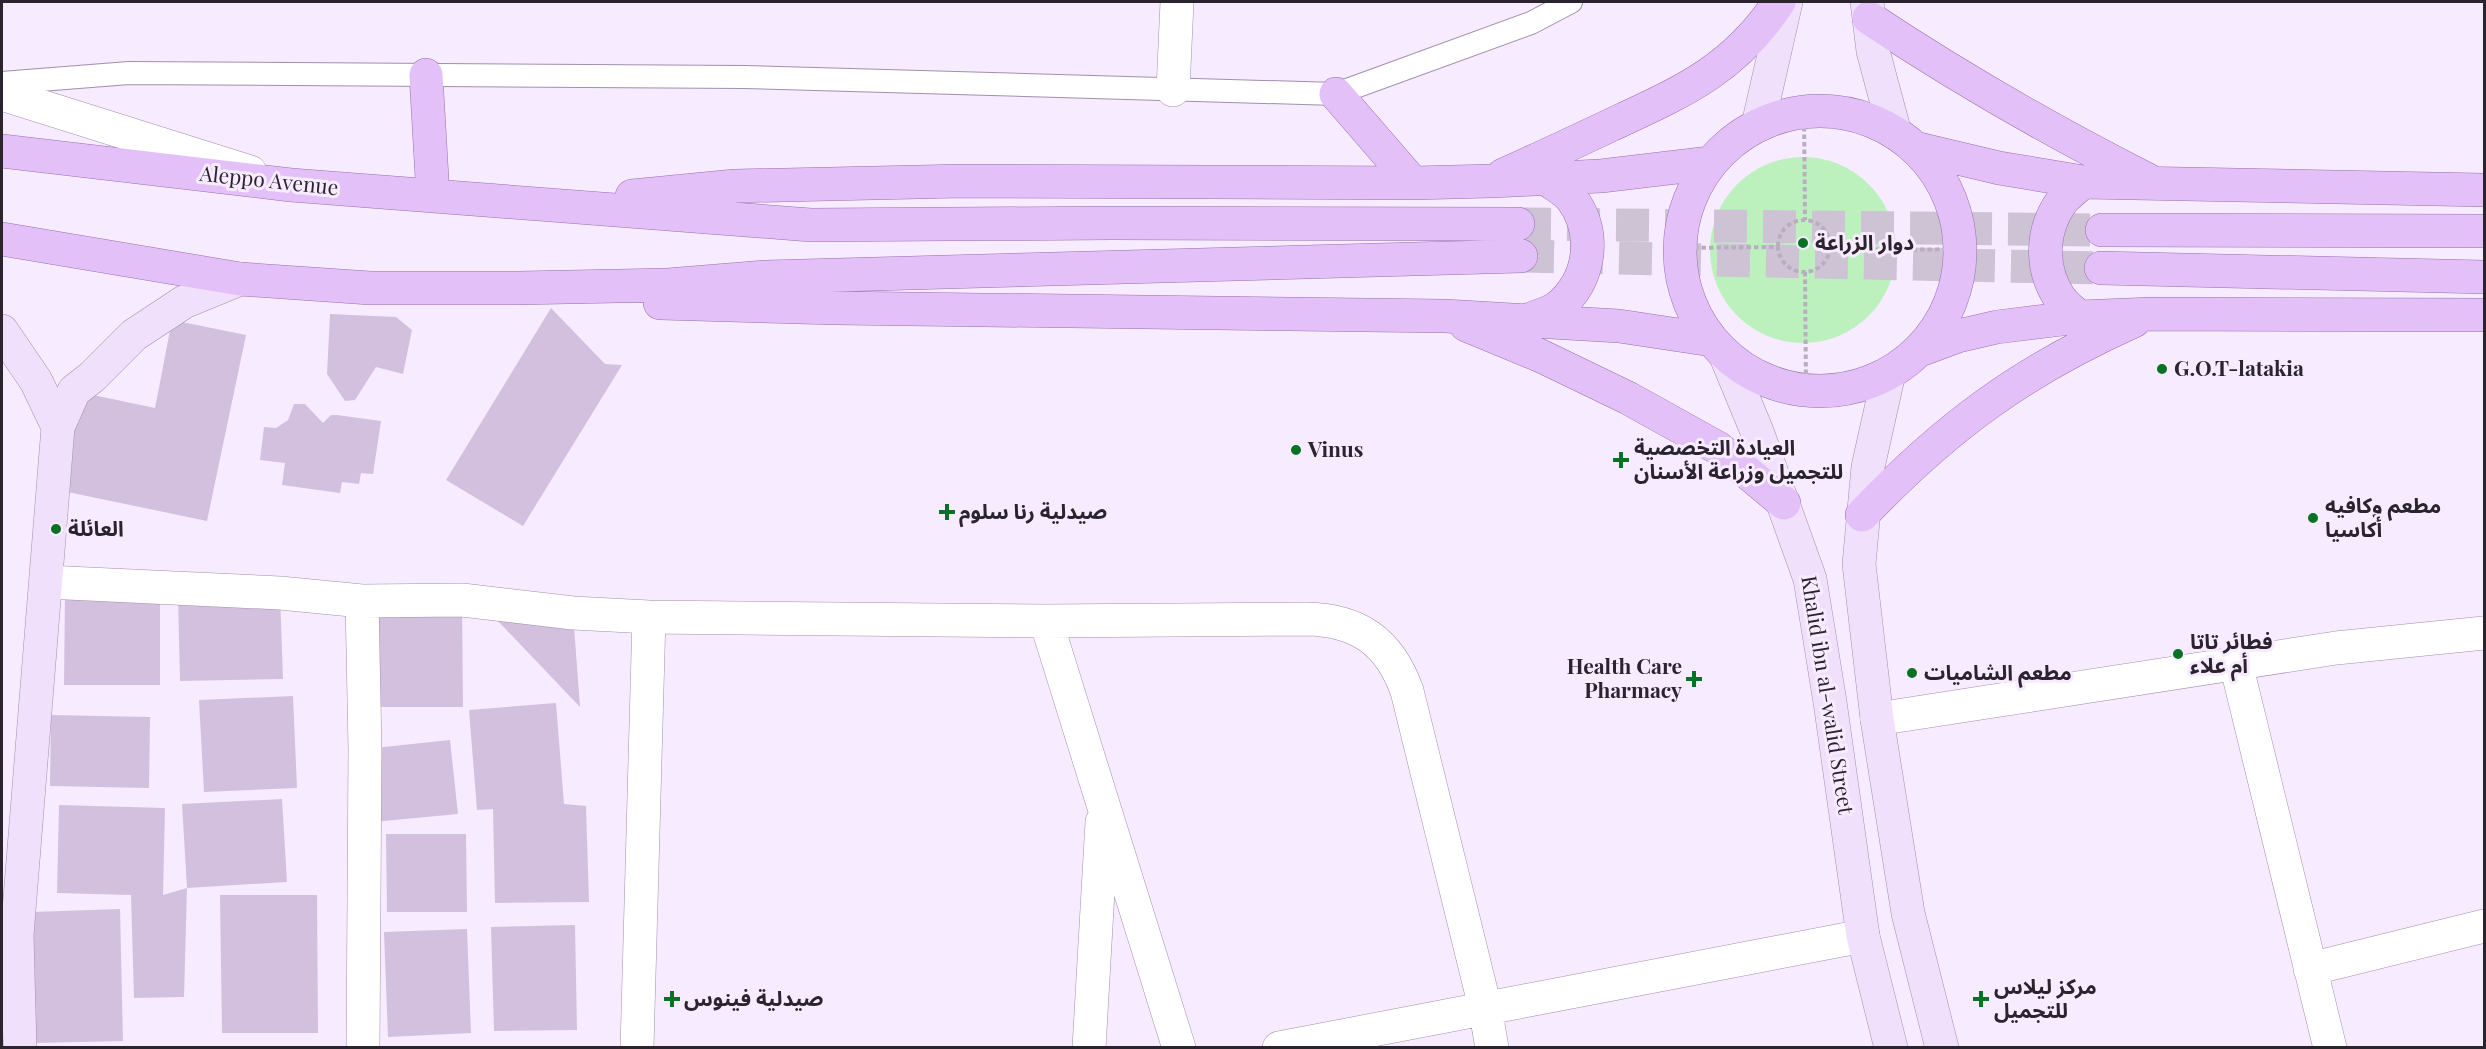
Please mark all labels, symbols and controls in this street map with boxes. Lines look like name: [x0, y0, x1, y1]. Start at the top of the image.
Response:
street label: Aleppo Avenue: [197, 158, 340, 200]
place label: دوار الزراعة: [1815, 227, 1914, 255]
marker: دوار الزراعة: [1796, 236, 1810, 250]
place label: G.O.T-latakia: [2174, 353, 2304, 381]
marker: G.O.T-latakia: [2155, 362, 2169, 376]
place label: العيادة التخصصية للتجميل وزراعة الأسنان: [1634, 432, 1843, 484]
place label: Vinus: [1307, 434, 1363, 462]
marker: Vinus: [1289, 443, 1303, 457]
marker: العيادة التخصصية للتجميل وزراعة الأسنان: [1612, 451, 1630, 469]
place label: مطعم وكافيه أكاسيا: [2325, 490, 2441, 542]
place label: صيدلية رنا سلوم: [959, 496, 1107, 528]
marker: صيدلية رنا سلوم: [940, 505, 954, 519]
marker: مطعم وكافيه أكاسيا: [2306, 511, 2320, 525]
place label: العائلة: [68, 513, 124, 541]
marker: العائلة: [49, 522, 63, 536]
street label: Khalid ibn al-walid Street: [1796, 573, 1862, 817]
place label: فطائر تاتا أم علاء: [2190, 626, 2273, 682]
marker: فطائر تاتا أم علاء: [2171, 647, 2185, 661]
place label: Health Care Pharmacy: [1567, 651, 1682, 703]
place label: مطعم الشاميات: [1924, 657, 2072, 688]
marker: مطعم الشاميات: [1905, 666, 1919, 680]
marker: Health Care Pharmacy: [1687, 672, 1701, 686]
place label: مركز ليلاس للتجميل: [1994, 971, 2097, 1023]
place label: صيدلية فينوس: [684, 983, 823, 1011]
marker: مركز ليلاس للتجميل: [1972, 990, 1990, 1008]
marker: صيدلية فينوس: [665, 992, 679, 1006]

